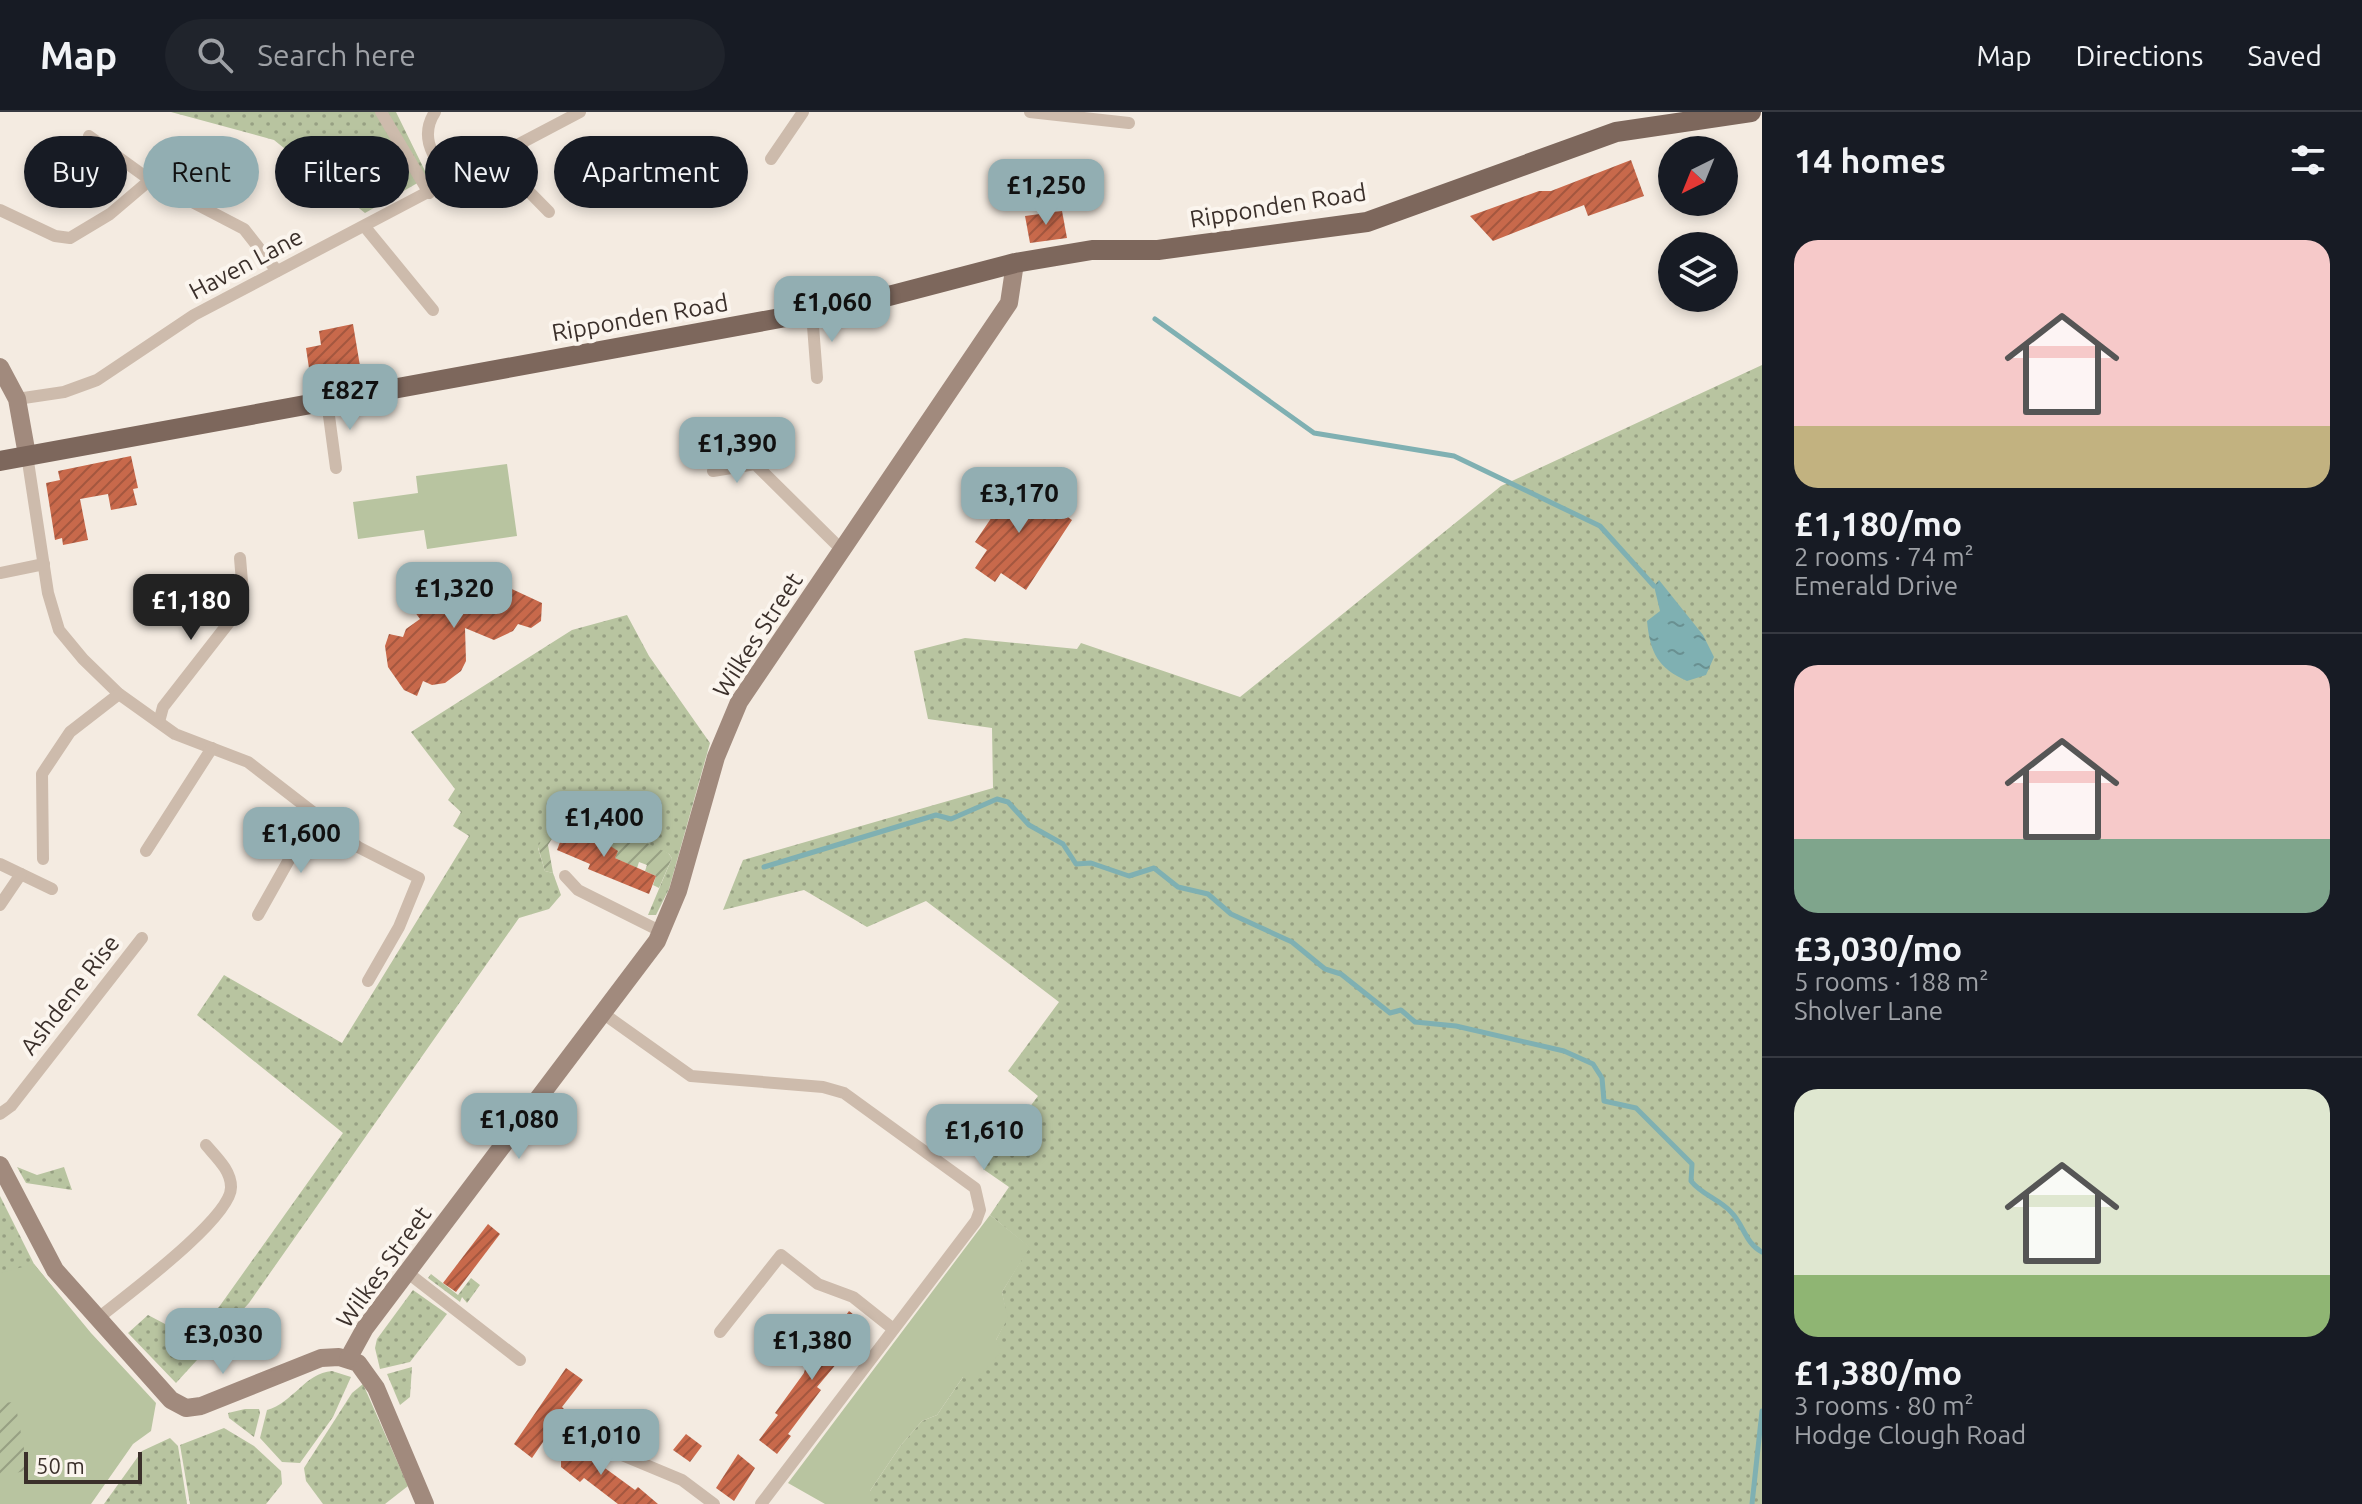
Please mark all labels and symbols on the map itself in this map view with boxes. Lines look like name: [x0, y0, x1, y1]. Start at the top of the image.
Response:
north arrow: [1658, 136, 1738, 216]
pin: £1,250: [981, 159, 1111, 227]
street label: Ripponden Road: [1188, 178, 1368, 233]
street label: Haven Lane: [184, 222, 307, 305]
pin: £1,060: [767, 276, 897, 344]
street label: Ripponden Road: [550, 289, 730, 346]
pin: £827: [303, 364, 397, 432]
pin: £1,390: [672, 417, 802, 485]
pin: £3,170: [954, 467, 1084, 535]
pin: £1,320: [389, 562, 519, 630]
street label: Wilkes Street: [707, 567, 808, 702]
pin: £1,180: [126, 574, 256, 642]
pin: £1,400: [539, 791, 669, 859]
pin: £1,600: [236, 807, 366, 875]
street label: Ashdene Rise: [15, 930, 125, 1060]
pin: £1,080: [454, 1093, 584, 1161]
pin: £1,610: [919, 1104, 1049, 1172]
street label: Wilkes Street: [331, 1201, 437, 1332]
pin: £3,030: [158, 1308, 288, 1376]
pin: £1,380: [747, 1314, 877, 1382]
pin: £1,010: [536, 1409, 666, 1477]
scale bar: [24, 1448, 142, 1484]

